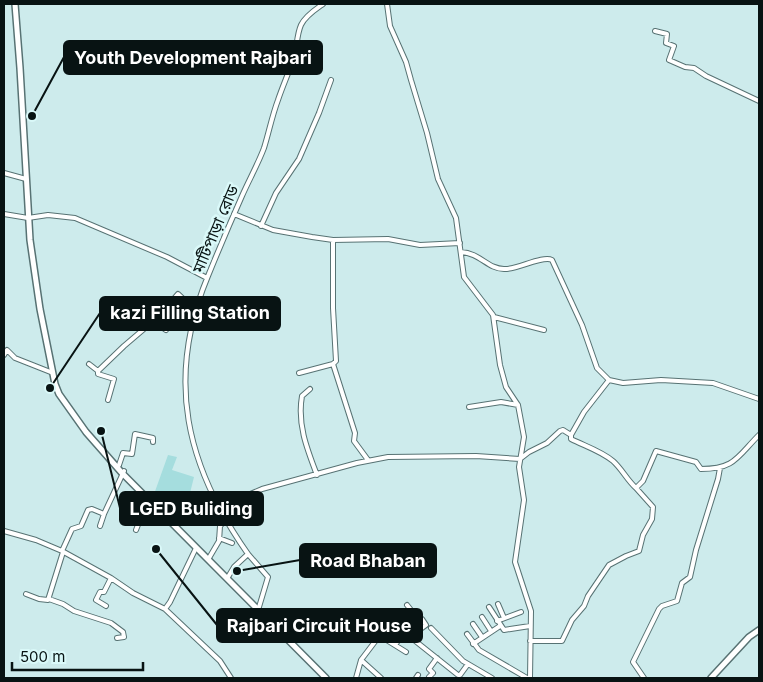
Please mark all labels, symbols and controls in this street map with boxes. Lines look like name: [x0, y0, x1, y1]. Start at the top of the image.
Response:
callout: Youth Development Rajbari: [64, 41, 322, 74]
text: Youth Development Rajbari: [74, 47, 312, 68]
street label: মাটিপাড়া রোড: [187, 181, 243, 277]
callout: kazi Filling Station: [100, 297, 280, 330]
text: kazi Filling Station: [110, 302, 270, 323]
callout: LGED Buliding: [120, 492, 263, 525]
text: LGED Buliding: [129, 498, 253, 519]
callout: Road Bhaban: [300, 544, 436, 577]
text: Road Bhaban: [310, 550, 426, 571]
callout: Rajbari Circuit House: [217, 609, 422, 642]
text: Rajbari Circuit House: [227, 615, 412, 636]
scale bar: [12, 640, 144, 672]
text: 500 m: [20, 647, 65, 666]

